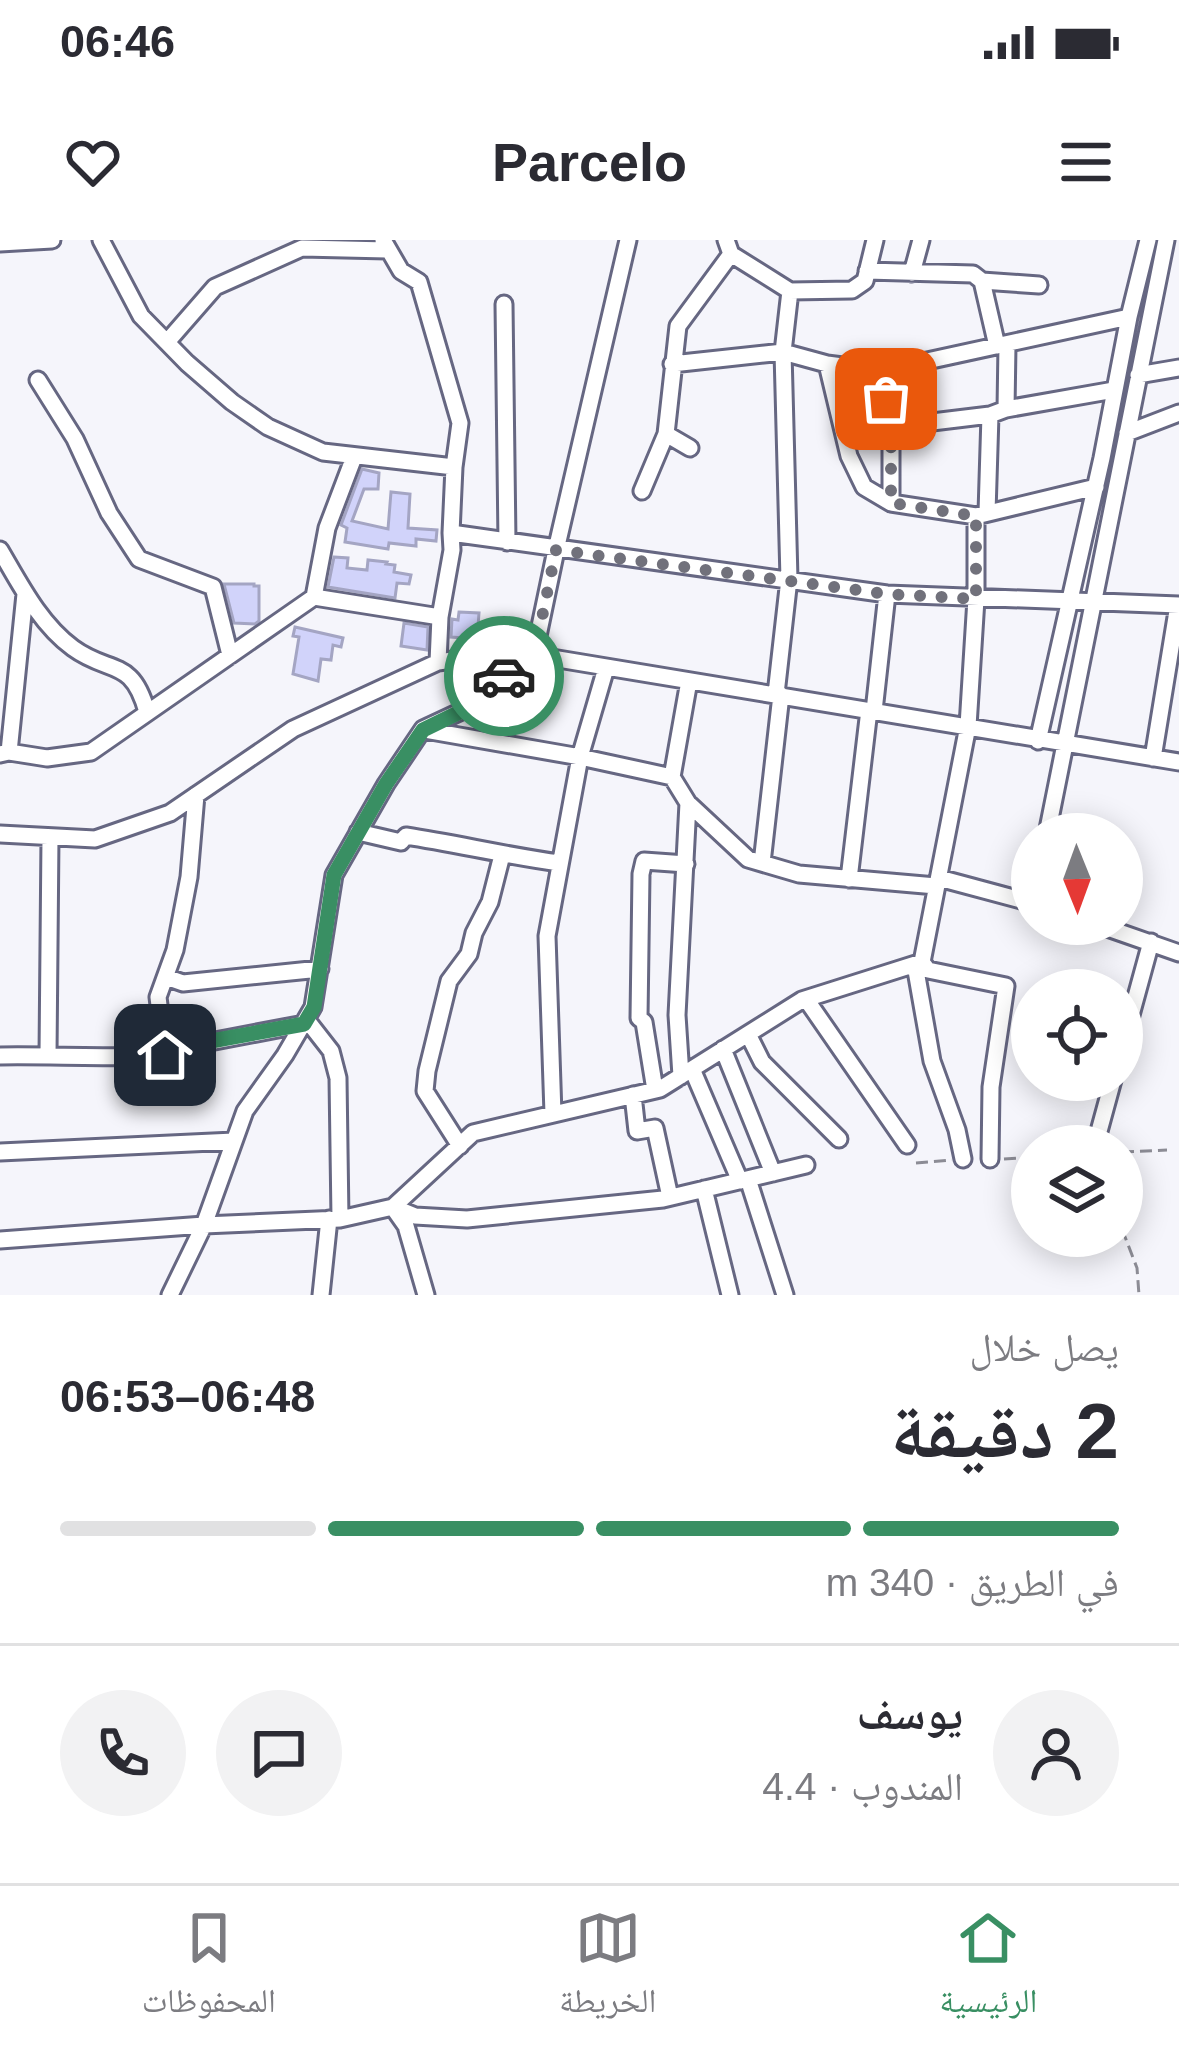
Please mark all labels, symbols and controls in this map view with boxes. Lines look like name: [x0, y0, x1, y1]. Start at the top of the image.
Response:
text: 06:46: [60, 16, 175, 67]
icon: heart: [60, 129, 126, 195]
icon: menu: [1053, 129, 1119, 195]
text: Parcelo: [492, 132, 687, 192]
pin: [835, 348, 937, 450]
icon: bag: [853, 366, 919, 432]
courier: [444, 616, 564, 736]
icon: car: [471, 643, 537, 709]
north arrow: [1011, 813, 1143, 945]
map controls: [1011, 813, 1143, 1257]
button: locate: [1011, 969, 1143, 1101]
pin: [114, 1004, 216, 1106]
icon: home: [132, 1022, 198, 1088]
button: layers: [1011, 1125, 1143, 1257]
text: يصل خلال: [970, 1326, 1119, 1369]
text: 06:48–06:53: [60, 1371, 315, 1422]
text: 2 دقيقة: [890, 1387, 1119, 1475]
text: في الطريق · 340 m: [826, 1561, 1119, 1604]
text: يوسف: [857, 1688, 963, 1739]
button: phone: [60, 1690, 186, 1816]
button: chat: [216, 1690, 342, 1816]
button: person: [993, 1690, 1119, 1816]
text: المندوب · 4.4: [762, 1765, 963, 1808]
tab: المحفوظات: [142, 1905, 276, 2033]
tab: الخريطة: [559, 1905, 656, 2033]
tab: الرئيسية: [940, 1905, 1037, 2033]

